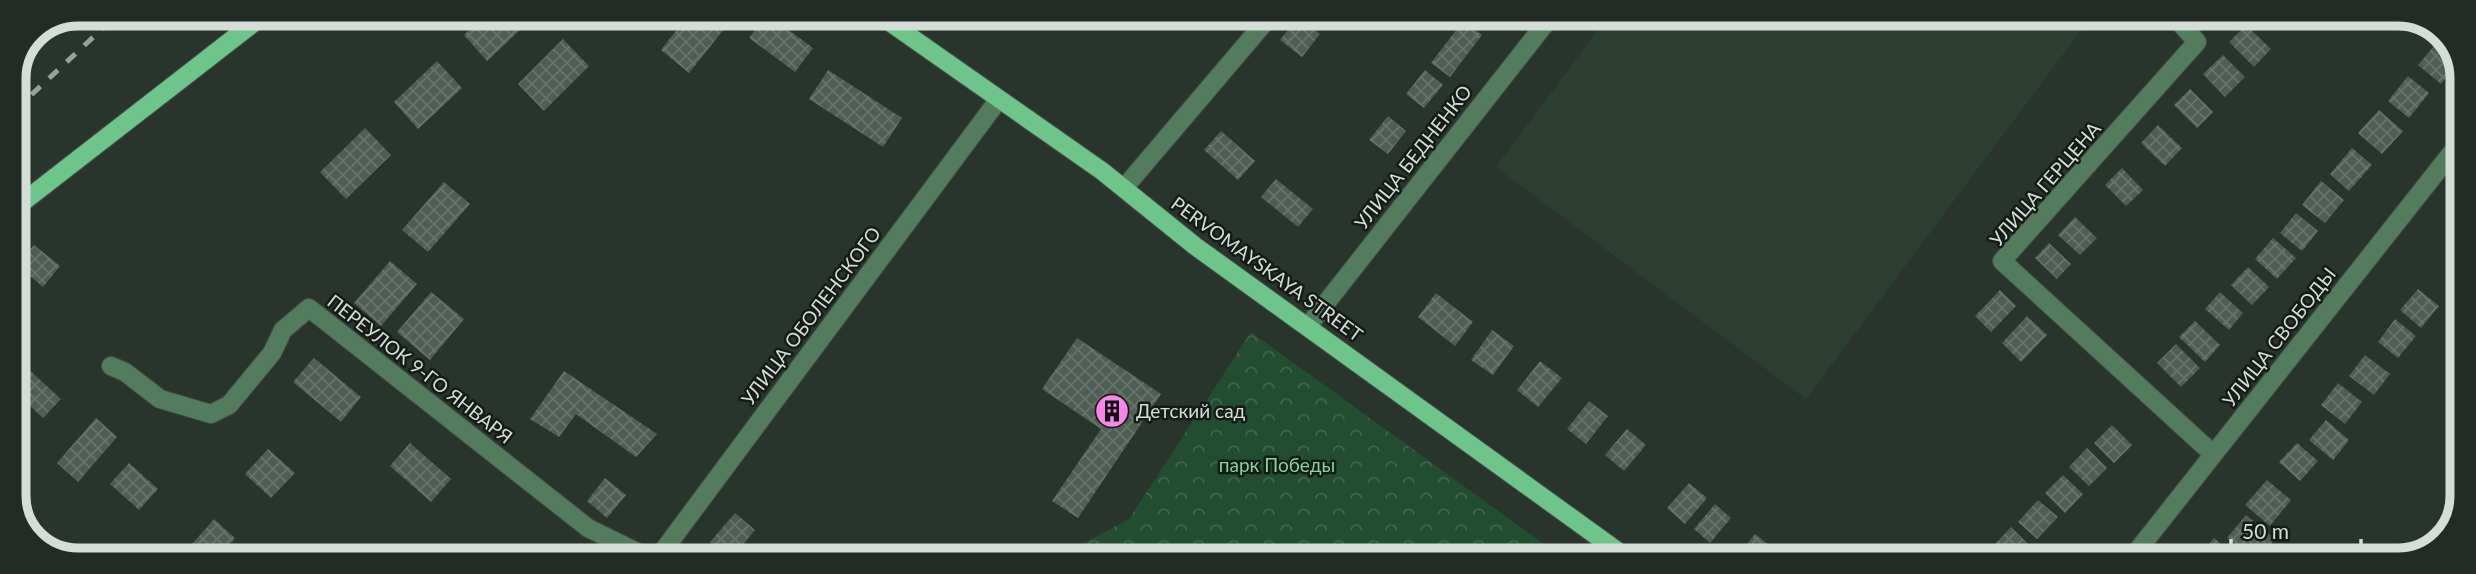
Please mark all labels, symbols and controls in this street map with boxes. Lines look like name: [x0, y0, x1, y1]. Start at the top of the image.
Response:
street label: УЛИЦА БЕДНЕНКО: [1349, 80, 1476, 233]
street label: УЛИЦА ГЕРЦЕНА: [1984, 117, 2105, 251]
street label: PERVOMAYSKAYA STREET: [1167, 191, 1367, 346]
street label: УЛИЦА ОБОЛЕНСКОГО: [736, 222, 885, 409]
street label: УЛИЦА СВОБОДЫ: [2217, 263, 2340, 411]
street label: ПЕРЕУЛОК 9-ГО ЯНВАРЯ: [323, 289, 517, 448]
building icon: Детский сад: [1093, 392, 1131, 430]
place label: Детский сад: [1136, 399, 1246, 422]
park label: парк Победы: [1219, 453, 1335, 476]
scale bar: [2231, 508, 2360, 552]
text: 50 m: [2242, 518, 2289, 543]

